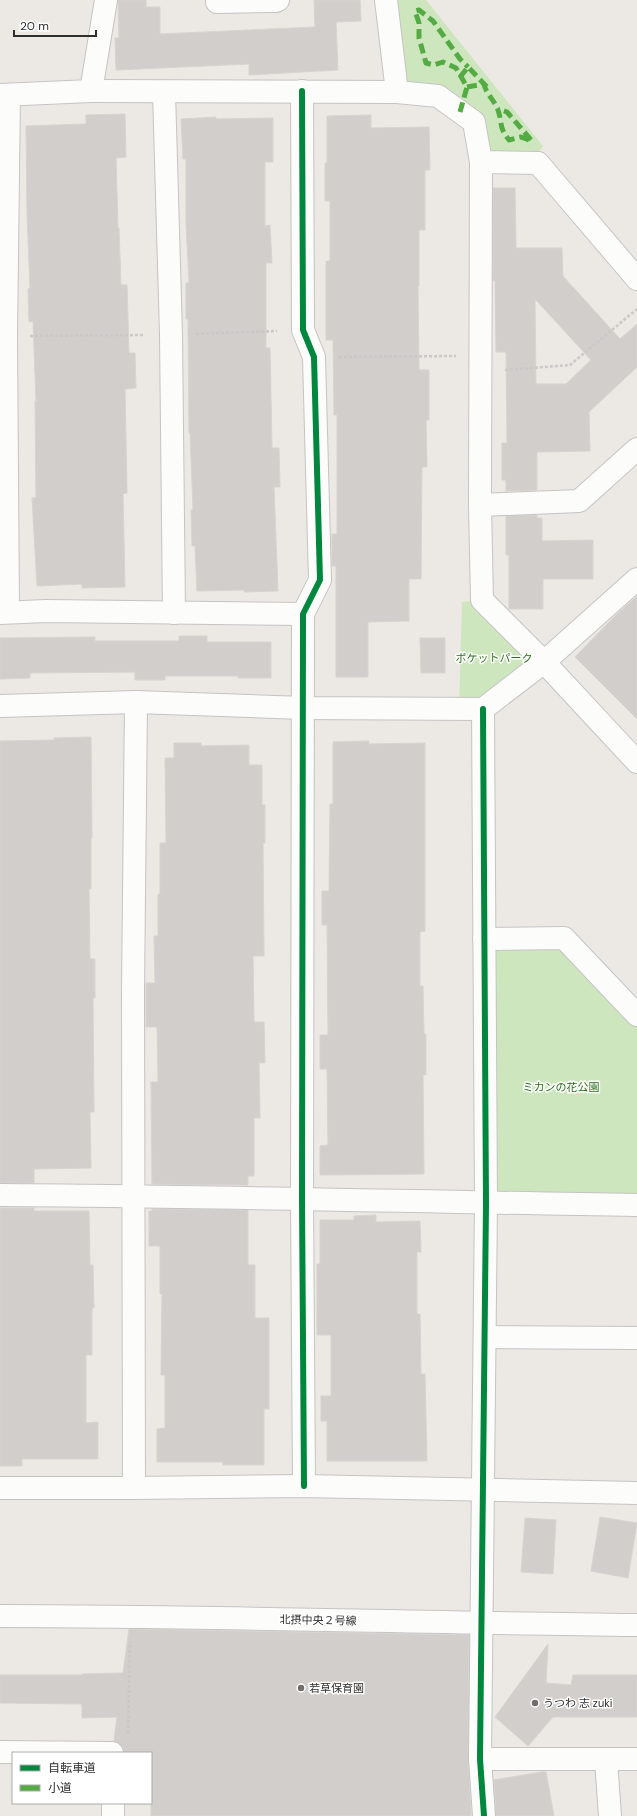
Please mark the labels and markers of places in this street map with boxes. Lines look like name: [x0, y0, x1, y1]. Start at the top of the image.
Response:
place label: 若草保育園: [309, 1681, 364, 1695]
marker: 若草保育園: [296, 1683, 306, 1693]
place label: うつわ 志 zuki: [543, 1696, 612, 1710]
marker: うつわ 志 zuki: [530, 1698, 540, 1708]

